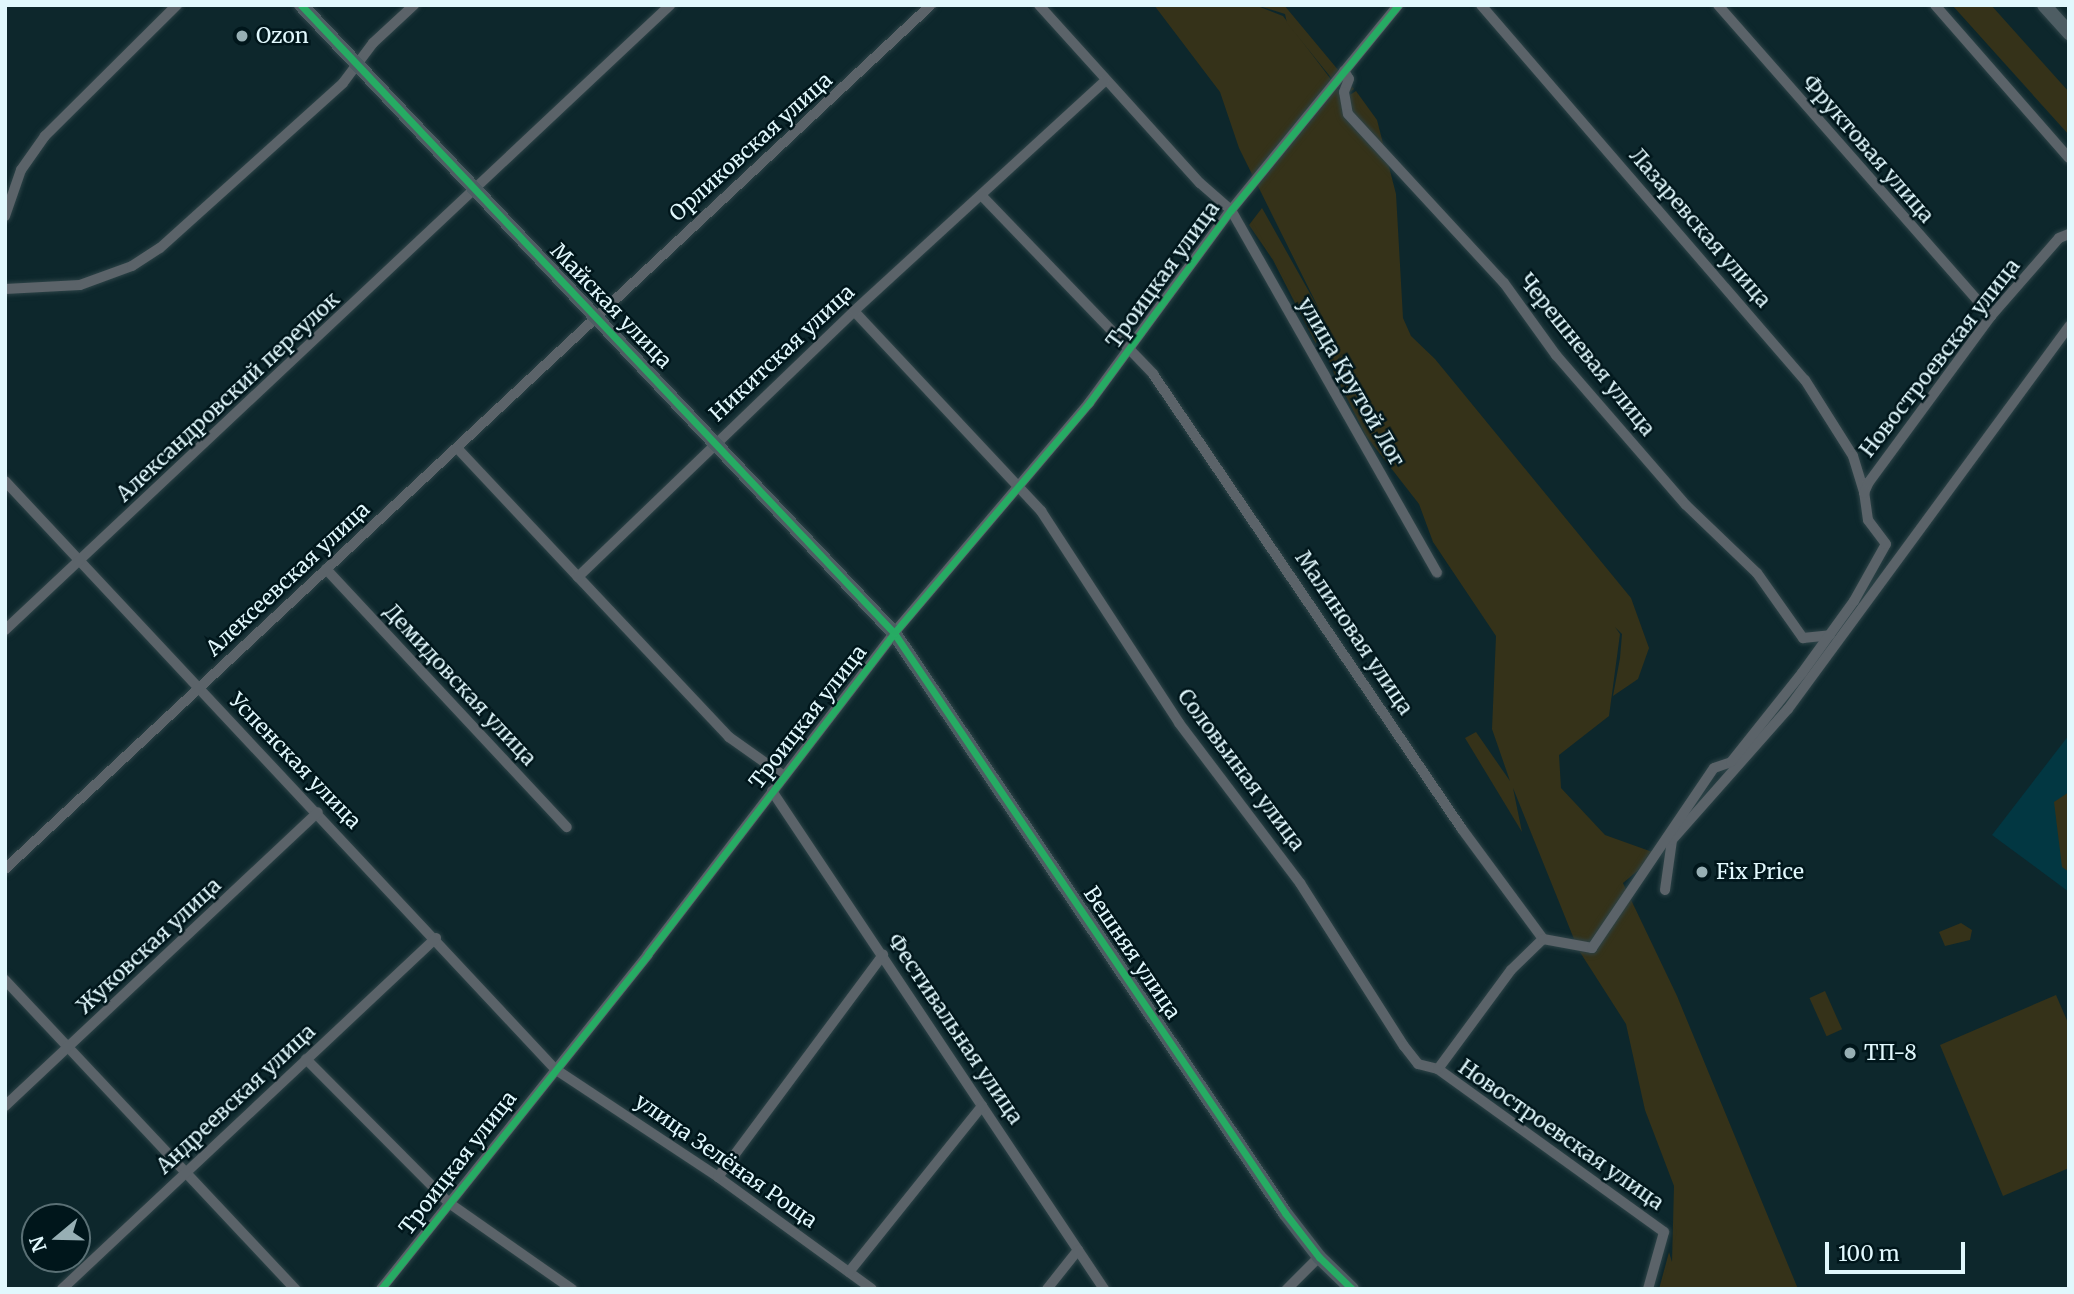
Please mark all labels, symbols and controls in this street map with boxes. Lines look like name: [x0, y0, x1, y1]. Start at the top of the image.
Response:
place label: Ozon: [256, 23, 309, 49]
marker: Ozon: [234, 28, 250, 44]
street label: Орликовская улица: [665, 67, 837, 227]
street label: Фруктовая улица: [1797, 70, 1939, 228]
street label: Лазаревская улица: [1624, 143, 1776, 313]
street label: Троицкая улица: [1101, 197, 1225, 353]
street label: Майская улица: [545, 238, 677, 374]
street label: Новостроевская улица: [1855, 254, 2025, 462]
street label: Черешневая улица: [1514, 269, 1660, 441]
street label: Никитская улица: [704, 279, 860, 427]
street label: Александровский переулок: [111, 287, 345, 507]
street label: улица Крутой Лог: [1292, 293, 1410, 471]
street label: Алексеевская улица: [201, 497, 375, 661]
street label: Малиновая улица: [1290, 546, 1418, 720]
street label: Демидовская улица: [379, 599, 541, 771]
street label: Троицкая улица: [744, 640, 872, 794]
street label: Соловьиная улица: [1172, 684, 1310, 856]
street label: Успенская улица: [224, 688, 366, 834]
place label: Fix Price: [1716, 859, 1804, 885]
marker: Fix Price: [1694, 864, 1710, 880]
street label: Жуковская улица: [72, 873, 226, 1019]
street label: Вешняя улица: [1078, 882, 1186, 1024]
street label: Фестивальная улица: [882, 929, 1028, 1129]
street label: Андреевская улица: [151, 1019, 321, 1179]
place label: ТП-8: [1864, 1040, 1917, 1066]
marker: ТП-8: [1842, 1045, 1858, 1061]
street label: Новостроевская улица: [1454, 1055, 1668, 1215]
street label: Троицкая улица: [394, 1086, 522, 1240]
street label: улица Зелёная Роща: [630, 1089, 822, 1233]
north arrow: [21, 1203, 91, 1273]
scale bar: [1829, 1228, 1969, 1272]
text: N: [24, 1233, 52, 1255]
text: 100 m: [1838, 1240, 1900, 1267]

